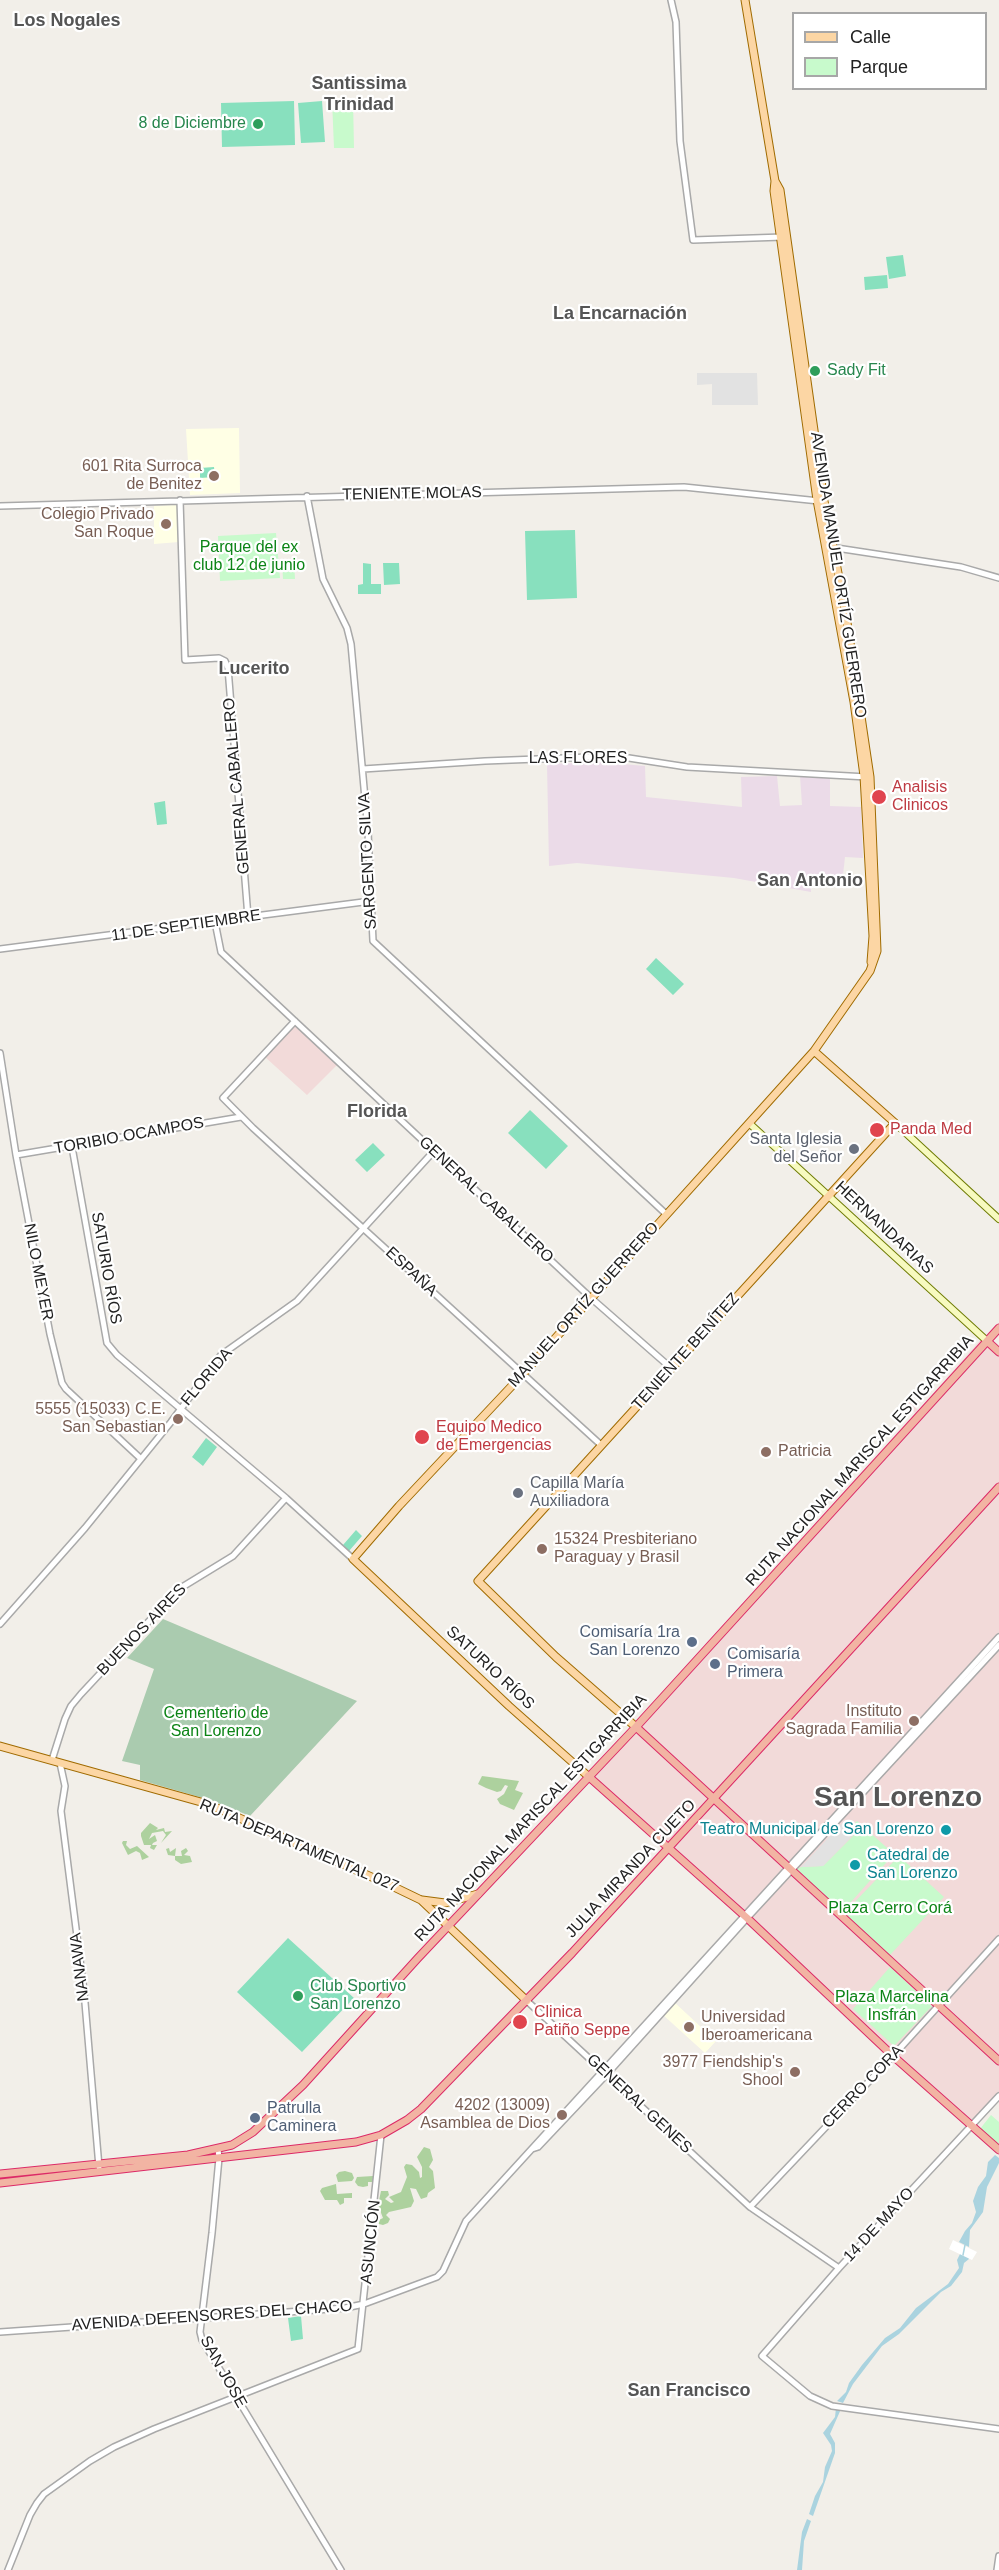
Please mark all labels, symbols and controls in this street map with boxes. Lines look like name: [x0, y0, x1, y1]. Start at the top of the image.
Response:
district label: Los Nogales: [13, 10, 121, 32]
legend: [792, 12, 987, 90]
text: Calle: [850, 27, 891, 47]
text: Parque: [850, 57, 908, 77]
district label: Santissima Trinidad: [311, 73, 407, 116]
place label: 8 de Diciembre: [138, 114, 246, 134]
marker: 8 de Diciembre: [251, 117, 265, 131]
district label: La Encarnación: [553, 303, 687, 325]
place label: Sady Fit: [827, 361, 886, 381]
marker: Sady Fit: [808, 364, 822, 378]
street label: AVENIDA MANUEL ORTÍZ GUERRERO: [806, 431, 870, 719]
place label: 601 Rita Surroca de Benitez: [82, 457, 202, 495]
marker: 601 Rita Surroca de Benitez: [207, 469, 221, 483]
street label: TENIENTE MOLAS: [342, 483, 482, 505]
place label: Colegio Privado San Roque: [41, 505, 154, 543]
marker: Colegio Privado San Roque: [159, 517, 173, 531]
park label: Parque del ex club 12 de junio: [193, 538, 305, 576]
district label: Lucerito: [218, 658, 290, 680]
street label: GENERAL CABALLERO: [220, 697, 254, 875]
street label: LAS FLORES: [529, 749, 627, 769]
place label: Analisis Clinicos: [892, 778, 948, 816]
marker: Analisis Clinicos: [870, 788, 888, 806]
street label: SARGENTO SILVA: [355, 792, 381, 930]
district label: San Antonio: [757, 870, 863, 892]
street label: 11 DE SEPTIEMBRE: [110, 906, 262, 946]
district label: Florida: [347, 1101, 407, 1123]
street label: TORIBIO OCAMPOS: [53, 1113, 205, 1159]
place label: Panda Med: [890, 1120, 972, 1140]
marker: Panda Med: [868, 1121, 886, 1139]
place label: Santa Iglesia del Señor: [749, 1130, 842, 1168]
street label: GENERAL CABALLERO: [415, 1133, 557, 1267]
marker: Santa Iglesia del Señor: [847, 1142, 861, 1156]
street label: HERNANDARIAS: [831, 1178, 937, 1278]
street label: SATURIO RÍOS: [87, 1210, 125, 1326]
street label: MANUEL ORTÍZ GUERRERO: [505, 1218, 663, 1392]
street label: NILO MEYER: [19, 1222, 57, 1322]
street label: ESPAÑA: [381, 1243, 441, 1301]
street label: TENIENTE BENÍTEZ: [628, 1289, 744, 1415]
street label: RUTA NACIONAL MARISCAL ESTIGARRIBIA: [742, 1331, 978, 1591]
street label: FLORIDA: [177, 1344, 237, 1410]
place label: 5555 (15033) C.E. San Sebastian: [35, 1400, 166, 1438]
marker: 5555 (15033) C.E. San Sebastian: [171, 1412, 185, 1426]
place label: Equipo Medico de Emergencias: [436, 1418, 552, 1456]
marker: Equipo Medico de Emergencias: [413, 1428, 431, 1446]
place label: Patricia: [778, 1442, 831, 1462]
marker: Patricia: [759, 1445, 773, 1459]
place label: Capilla María Auxiliadora: [530, 1474, 624, 1512]
marker: Capilla María Auxiliadora: [511, 1486, 525, 1500]
place label: 15324 Presbiteriano Paraguay y Brasil: [554, 1530, 697, 1568]
marker: 15324 Presbiteriano Paraguay y Brasil: [535, 1542, 549, 1556]
street label: BUENOS AIRES: [93, 1580, 191, 1680]
street label: SATURIO RÍOS: [442, 1622, 538, 1714]
place label: Comisaría 1ra San Lorenzo: [580, 1623, 680, 1661]
marker: Comisaría 1ra San Lorenzo: [685, 1635, 699, 1649]
place label: Comisaría Primera: [727, 1645, 800, 1683]
marker: Comisaría Primera: [708, 1657, 722, 1671]
street label: RUTA NACIONAL MARISCAL ESTIGARRIBIA: [411, 1690, 651, 1946]
place label: Instituto Sagrada Familia: [786, 1702, 902, 1740]
park label: Cementerio de San Lorenzo: [164, 1704, 268, 1742]
marker: Instituto Sagrada Familia: [907, 1714, 921, 1728]
district label: San Lorenzo: [814, 1781, 982, 1815]
street label: RUTA DEPARTAMENTAL 027: [196, 1795, 402, 1897]
street label: JULIA MIRANDA CUETO: [562, 1796, 700, 1942]
place label: Teatro Municipal de San Lorenzo: [700, 1820, 934, 1840]
marker: Teatro Municipal de San Lorenzo: [939, 1823, 953, 1837]
place label: Catedral de San Lorenzo: [867, 1846, 958, 1884]
marker: Catedral de San Lorenzo: [848, 1858, 862, 1872]
park label: Plaza Cerro Corá: [828, 1899, 952, 1919]
street label: NANAWA: [66, 1932, 94, 2002]
place label: Club Sportivo San Lorenzo: [310, 1977, 406, 2015]
park label: Plaza Marcelina Insfrán: [835, 1988, 949, 2026]
marker: Club Sportivo San Lorenzo: [291, 1989, 305, 2003]
place label: Clinica Patiño Seppe: [534, 2003, 630, 2041]
place label: Universidad Iberoamericana: [701, 2008, 812, 2046]
marker: Clinica Patiño Seppe: [511, 2013, 529, 2031]
marker: Universidad Iberoamericana: [682, 2020, 696, 2034]
street label: CERRO CORA: [818, 2041, 908, 2133]
street label: GENERAL GENES: [582, 2050, 696, 2158]
place label: 3977 Fiendship's Shool: [663, 2053, 783, 2091]
marker: 3977 Fiendship's Shool: [788, 2065, 802, 2079]
place label: 4202 (13009) Asamblea de Dios: [420, 2096, 550, 2134]
place label: Patrulla Caminera: [267, 2099, 336, 2137]
marker: 4202 (13009) Asamblea de Dios: [555, 2108, 569, 2122]
marker: Patrulla Caminera: [248, 2111, 262, 2125]
street label: 14 DE MAYO: [840, 2184, 918, 2266]
street label: ASUNCIÓN: [357, 2199, 385, 2285]
street label: AVENIDA DEFENSORES DEL CHACO: [71, 2297, 353, 2335]
street label: SAN JOSE: [195, 2333, 251, 2411]
district label: San Francisco: [627, 2380, 751, 2402]

